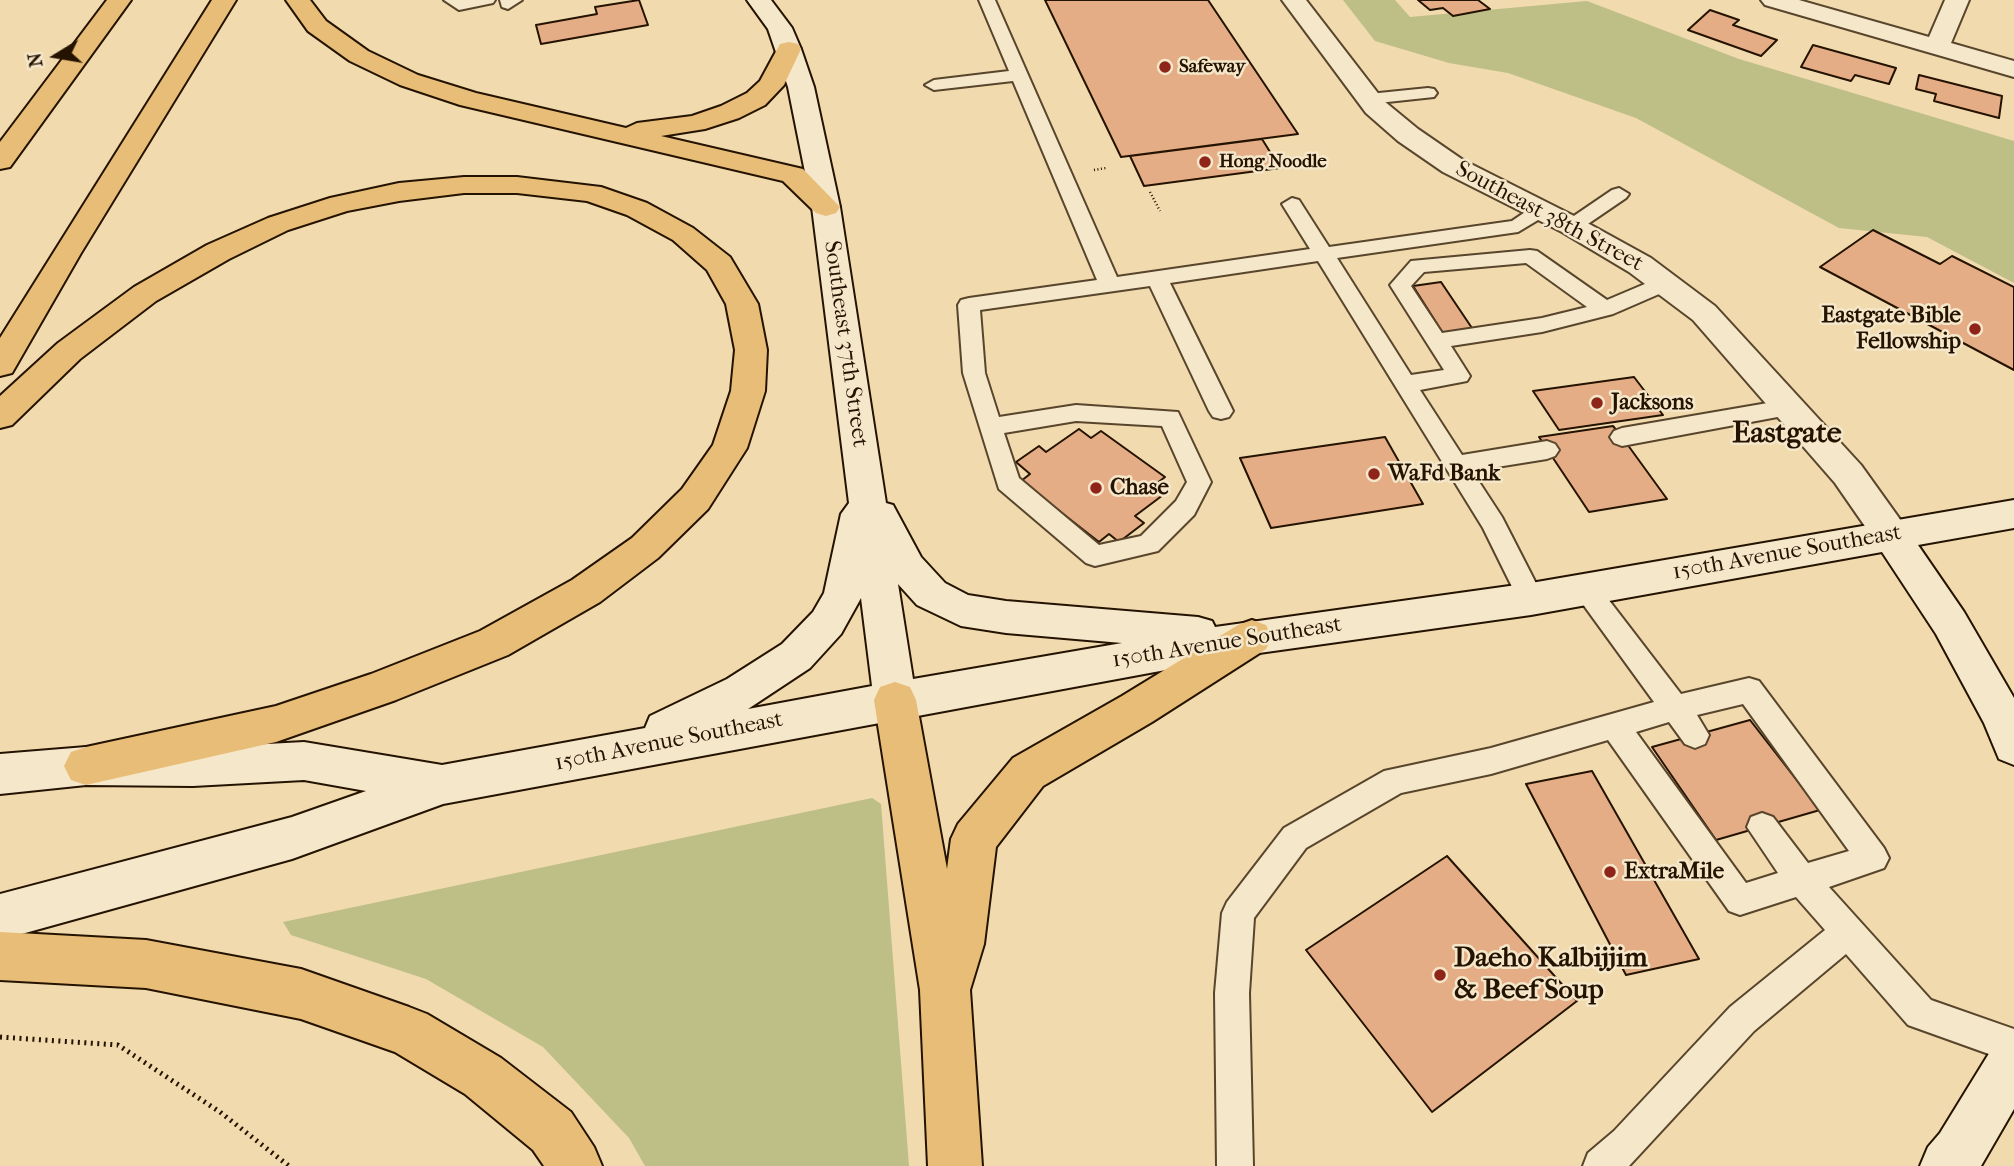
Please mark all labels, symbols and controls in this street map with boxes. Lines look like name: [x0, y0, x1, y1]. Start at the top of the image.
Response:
north arrow: [21, 21, 91, 91]
text: N: [23, 51, 48, 69]
place label: Safeway: [1179, 56, 1245, 78]
marker: Safeway: [1157, 59, 1173, 75]
place label: Hong Noodle: [1219, 151, 1327, 173]
marker: Hong Noodle: [1197, 154, 1213, 170]
street label: Southeast 38th Street: [1450, 156, 1648, 278]
street label: Southeast 37th Street: [817, 239, 873, 449]
place label: Eastgate Bible Fellowship: [1821, 302, 1961, 356]
marker: Eastgate Bible Fellowship: [1967, 321, 1983, 337]
place label: Jacksons: [1611, 389, 1693, 417]
marker: Jacksons: [1589, 395, 1605, 411]
district label: Eastgate: [1732, 417, 1842, 453]
place label: WaFd Bank: [1388, 460, 1500, 488]
marker: WaFd Bank: [1366, 466, 1382, 482]
place label: Chase: [1110, 474, 1169, 502]
marker: Chase: [1088, 480, 1104, 496]
street label: 150th Avenue Southeast: [1670, 519, 1904, 587]
street label: 150th Avenue Southeast: [1110, 611, 1344, 675]
street label: 150th Avenue Southeast: [553, 706, 785, 778]
place label: ExtraMile: [1624, 858, 1724, 886]
marker: ExtraMile: [1602, 864, 1618, 880]
place label: Daeho Kalbijjim & Beef Soup: [1454, 942, 1648, 1008]
marker: Daeho Kalbijjim & Beef Soup: [1432, 967, 1448, 983]

